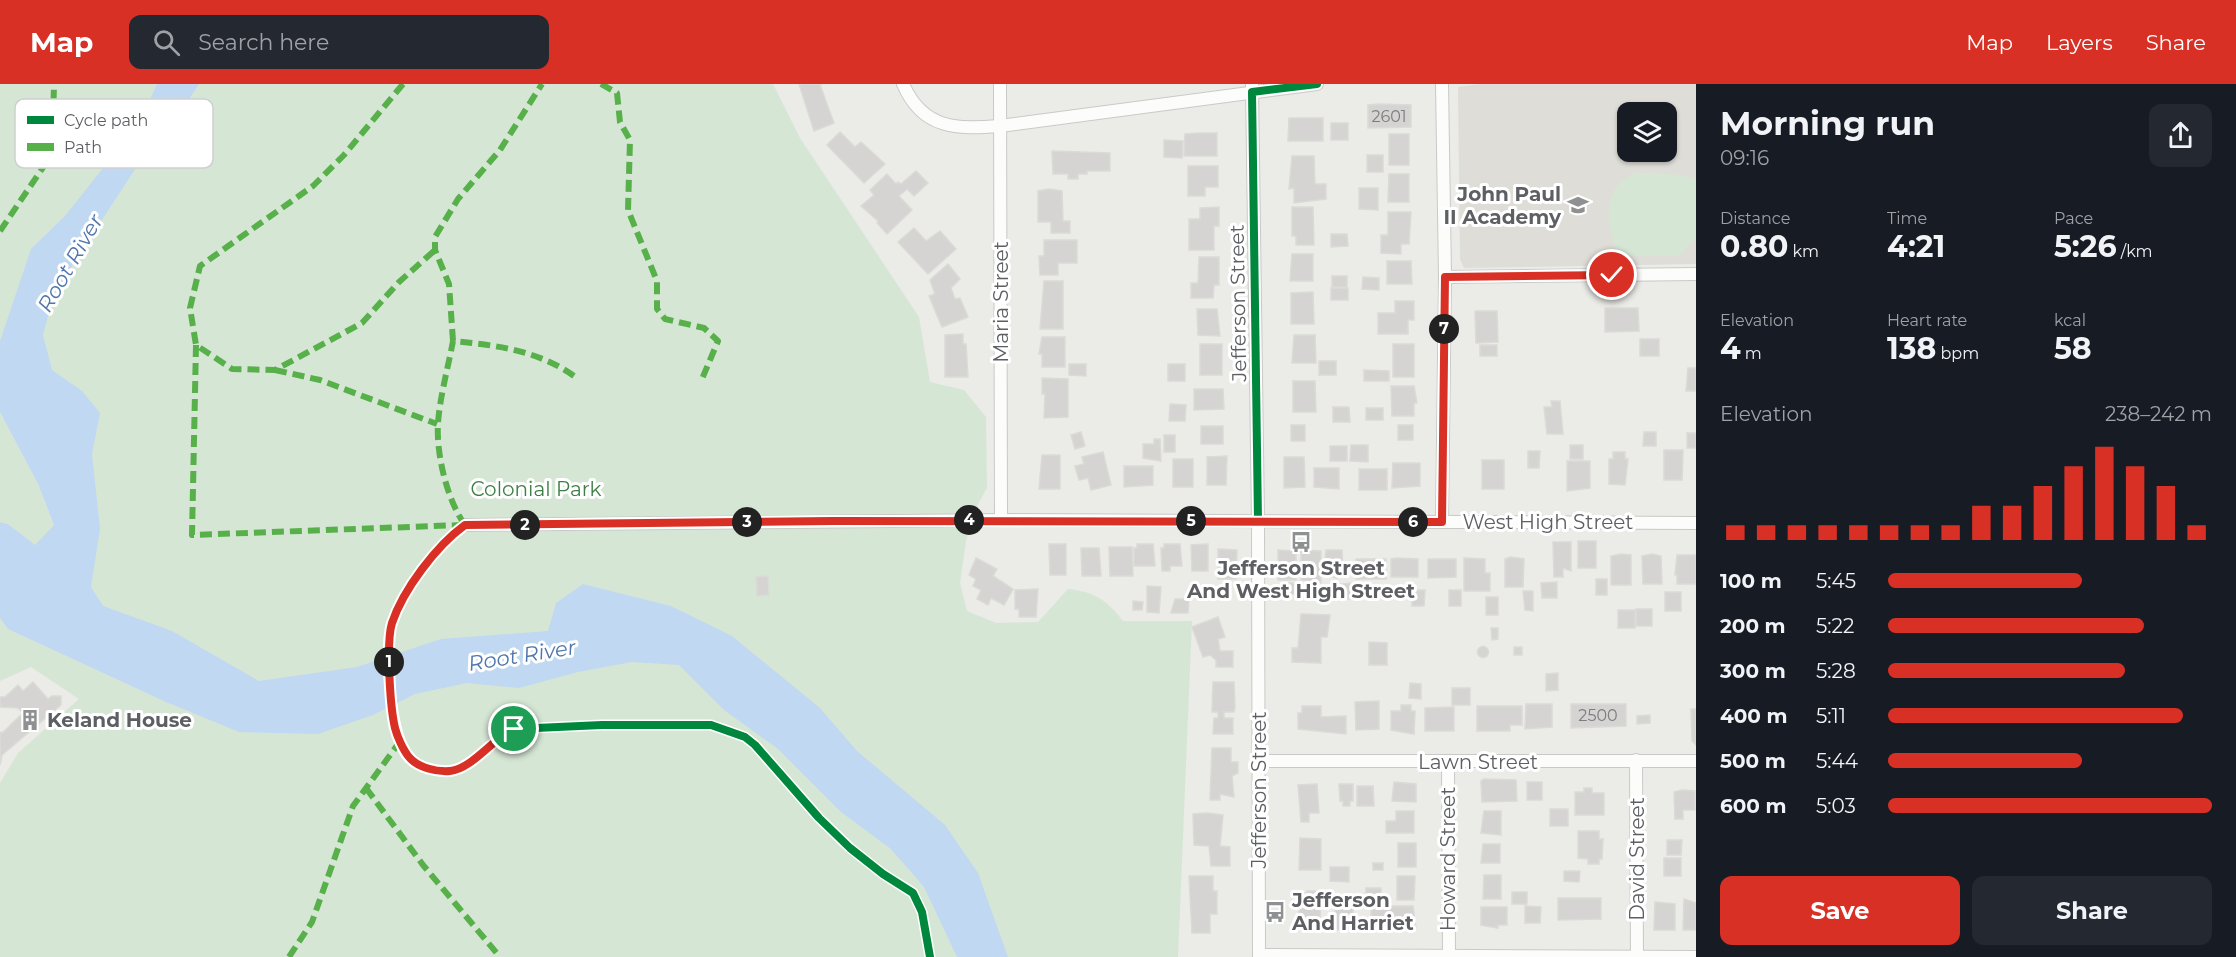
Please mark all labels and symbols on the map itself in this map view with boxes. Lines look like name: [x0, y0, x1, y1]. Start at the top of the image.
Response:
legend: [15, 99, 213, 168]
house number: 2601: [1371, 107, 1407, 126]
text: Cycle path: [64, 111, 148, 130]
text: Path: [64, 138, 102, 157]
place label: John Paul II Academy: [1444, 182, 1562, 229]
school or university icon: John Paul II Academy: [1566, 193, 1590, 217]
water label: Root River: [32, 209, 108, 316]
street label: Jefferson Street: [1225, 224, 1251, 383]
street label: Maria Street: [989, 241, 1013, 363]
pin: [1586, 249, 1637, 300]
pin: 7: [1429, 314, 1459, 344]
park label: Colonial Park: [470, 477, 602, 501]
pin: 4: [954, 505, 984, 535]
pin: 5: [1176, 506, 1206, 536]
pin: 3: [732, 507, 762, 537]
pin: 6: [1398, 507, 1428, 537]
pin: 2: [510, 510, 540, 540]
street label: West High Street: [1463, 510, 1633, 534]
bus stop icon: Jefferson Street And West High Street: [1289, 530, 1313, 554]
place label: Jefferson Street And West High Street: [1186, 556, 1415, 603]
water label: Root River: [466, 634, 578, 676]
pin: 1: [374, 647, 404, 677]
pin: [488, 703, 539, 754]
house number: 2500: [1578, 706, 1618, 725]
building icon: Keland House: [18, 708, 42, 732]
place label: Keland House: [47, 708, 192, 732]
street label: Jefferson Street: [1247, 711, 1271, 870]
street label: Lawn Street: [1418, 750, 1538, 774]
street label: Howard Street: [1436, 787, 1460, 931]
street label: David Street: [1625, 797, 1649, 921]
place label: Jefferson And Harriet: [1291, 888, 1414, 935]
bus stop icon: Jefferson And Harriet: [1263, 900, 1287, 924]

